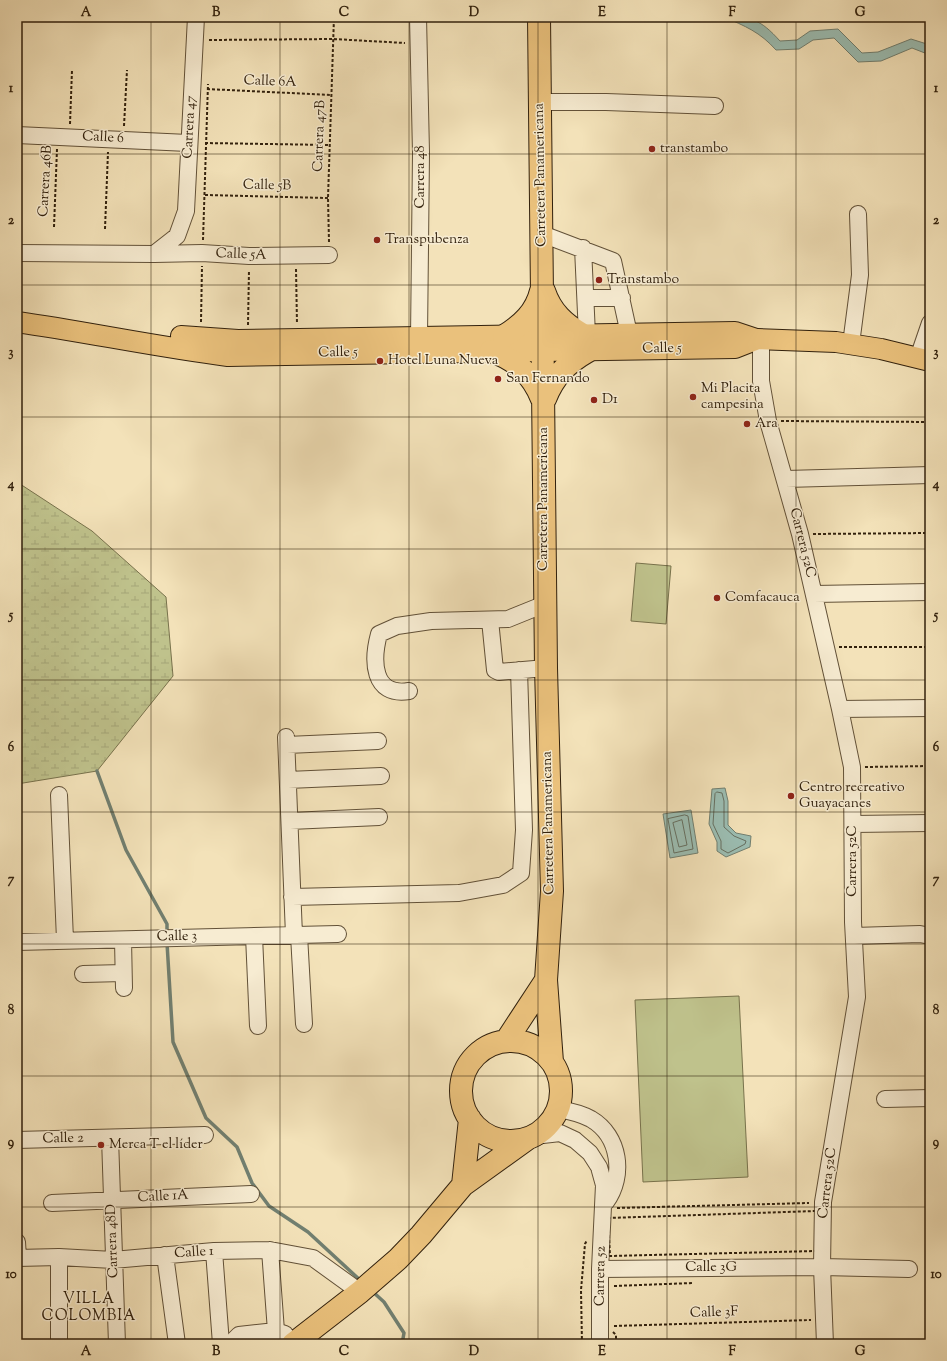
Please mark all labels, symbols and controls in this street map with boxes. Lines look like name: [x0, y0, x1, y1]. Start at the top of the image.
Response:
text: A: [81, 4, 92, 22]
text: B: [212, 4, 221, 22]
text: C: [339, 4, 349, 22]
text: D: [469, 4, 479, 22]
text: E: [598, 4, 606, 22]
text: F: [728, 4, 736, 22]
text: G: [855, 4, 866, 22]
street label: Calle 6A: [243, 71, 297, 93]
text: 1: [9, 80, 14, 98]
text: 1: [934, 80, 939, 98]
street label: Carrera 47: [178, 95, 202, 159]
street label: Carrera 47B: [309, 100, 331, 172]
street label: Carretera Panamericana: [530, 102, 552, 247]
street label: Calle 6: [82, 127, 124, 149]
place label: transtambo: [660, 139, 729, 159]
street label: Carrera 46B: [34, 144, 58, 217]
marker: transtambo: [647, 144, 657, 154]
street label: Carrera 48: [411, 145, 431, 209]
street label: Calle 5B: [243, 176, 292, 196]
text: 2: [8, 212, 15, 230]
text: 2: [933, 212, 940, 230]
place label: Transpubenza: [385, 230, 470, 250]
marker: Transpubenza: [372, 235, 382, 245]
street label: Calle 5A: [215, 244, 267, 266]
place label: Transtambo: [607, 270, 679, 290]
marker: Transtambo: [594, 275, 604, 285]
street label: Calle 5: [642, 339, 682, 359]
street label: Calle 5: [318, 343, 358, 363]
text: 3: [8, 344, 14, 362]
text: 3: [933, 344, 939, 362]
place label: Hotel Luna Nueva: [388, 351, 499, 371]
marker: Hotel Luna Nueva: [375, 356, 385, 366]
place label: San Fernando: [506, 369, 590, 389]
marker: San Fernando: [493, 374, 503, 384]
place label: Mi Placita campesina: [701, 379, 764, 415]
place label: D1: [602, 390, 618, 410]
marker: Mi Placita campesina: [688, 392, 698, 402]
marker: D1: [589, 395, 599, 405]
place label: Ara: [755, 414, 778, 434]
marker: Ara: [742, 419, 752, 429]
street label: Carretera Panamericana: [534, 427, 554, 571]
text: 4: [7, 476, 15, 494]
text: 4: [932, 476, 940, 494]
street label: Carrera 52C: [784, 506, 820, 580]
place label: Comfacauca: [725, 588, 800, 608]
marker: Comfacauca: [712, 593, 722, 603]
text: 5: [8, 607, 14, 625]
text: 5: [933, 607, 939, 625]
text: 6: [8, 739, 15, 757]
text: 6: [933, 739, 940, 757]
street label: Carretera Panamericana: [538, 750, 560, 895]
place label: Centro recreativo Guayacanes: [799, 778, 905, 814]
marker: Centro recreativo Guayacanes: [786, 791, 796, 801]
street label: Carrera 52C: [843, 825, 863, 897]
text: 7: [8, 871, 15, 889]
text: 7: [933, 871, 940, 889]
street label: Calle 3: [157, 927, 198, 947]
text: 8: [8, 1002, 15, 1020]
text: 8: [933, 1002, 940, 1020]
street label: Calle 2: [42, 1129, 84, 1149]
text: 9: [8, 1134, 15, 1152]
text: 9: [933, 1134, 940, 1152]
place label: Merca T el líder: [109, 1135, 203, 1155]
marker: Merca T el líder: [96, 1140, 106, 1150]
street label: Carrera 52C: [814, 1146, 842, 1220]
street label: Calle 1A: [137, 1186, 190, 1208]
street label: Carrera 48D: [102, 1204, 124, 1278]
street label: Calle 1: [174, 1242, 215, 1264]
street label: Carrera 52: [590, 1245, 612, 1306]
street label: Calle 3G: [685, 1258, 737, 1278]
text: 10: [5, 1266, 17, 1284]
text: 10: [930, 1266, 942, 1284]
district label: VILLA COLOMBIA: [42, 1289, 136, 1327]
street label: Calle 3F: [690, 1302, 739, 1324]
text: A: [81, 1343, 92, 1361]
text: B: [212, 1343, 221, 1361]
text: C: [339, 1343, 349, 1361]
text: D: [469, 1343, 479, 1361]
text: E: [598, 1343, 606, 1361]
text: F: [728, 1343, 736, 1361]
text: G: [855, 1343, 866, 1361]

